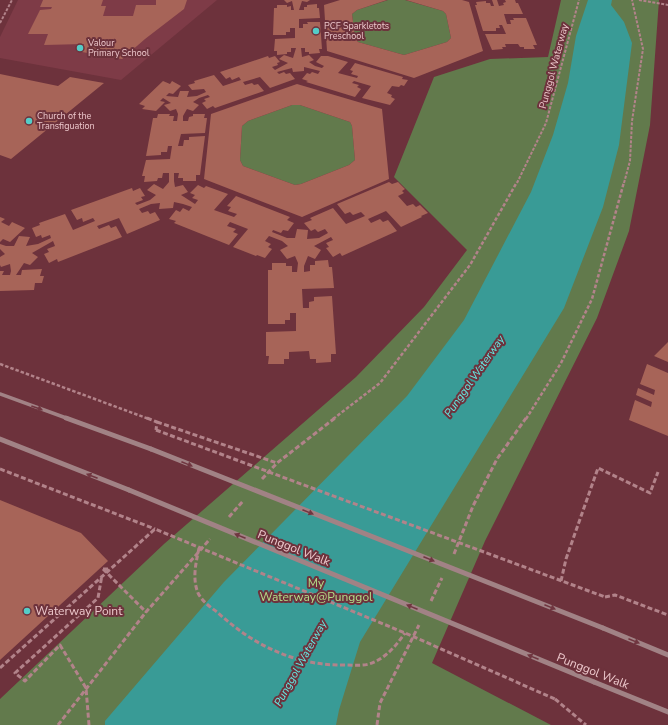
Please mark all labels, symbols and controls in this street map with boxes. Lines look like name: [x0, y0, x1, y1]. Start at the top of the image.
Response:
place label: PCF Sparkletots Preschool: [324, 20, 389, 42]
street label: Punggol Waterway: [536, 21, 572, 110]
marker: PCF Sparkletots Preschool: [311, 26, 321, 36]
place label: Valour Primary School: [87, 37, 150, 59]
marker: Valour Primary School: [75, 43, 85, 53]
place label: Church of the Transfiguation: [37, 110, 95, 132]
marker: Church of the Transfiguation: [24, 116, 34, 126]
water label: Punggol Waterway: [441, 332, 508, 420]
one-way arrow: [31, 405, 43, 411]
one-way arrow: [182, 461, 194, 467]
one-way arrow: [87, 473, 98, 479]
one-way arrow: [303, 509, 315, 515]
street label: Punggol Walk: [255, 526, 334, 570]
one-way arrow: [234, 533, 246, 539]
one-way arrow: [423, 557, 435, 563]
park label: My Waterway@Punggol: [259, 575, 373, 605]
place label: Waterway Point: [35, 603, 123, 619]
one-way arrow: [406, 604, 418, 610]
one-way arrow: [544, 605, 556, 611]
marker: Waterway Point: [22, 606, 32, 616]
water label: Punggol Waterway: [271, 617, 330, 709]
one-way arrow: [628, 638, 639, 644]
street label: Punggol Walk: [554, 649, 633, 693]
one-way arrow: [527, 654, 538, 660]

